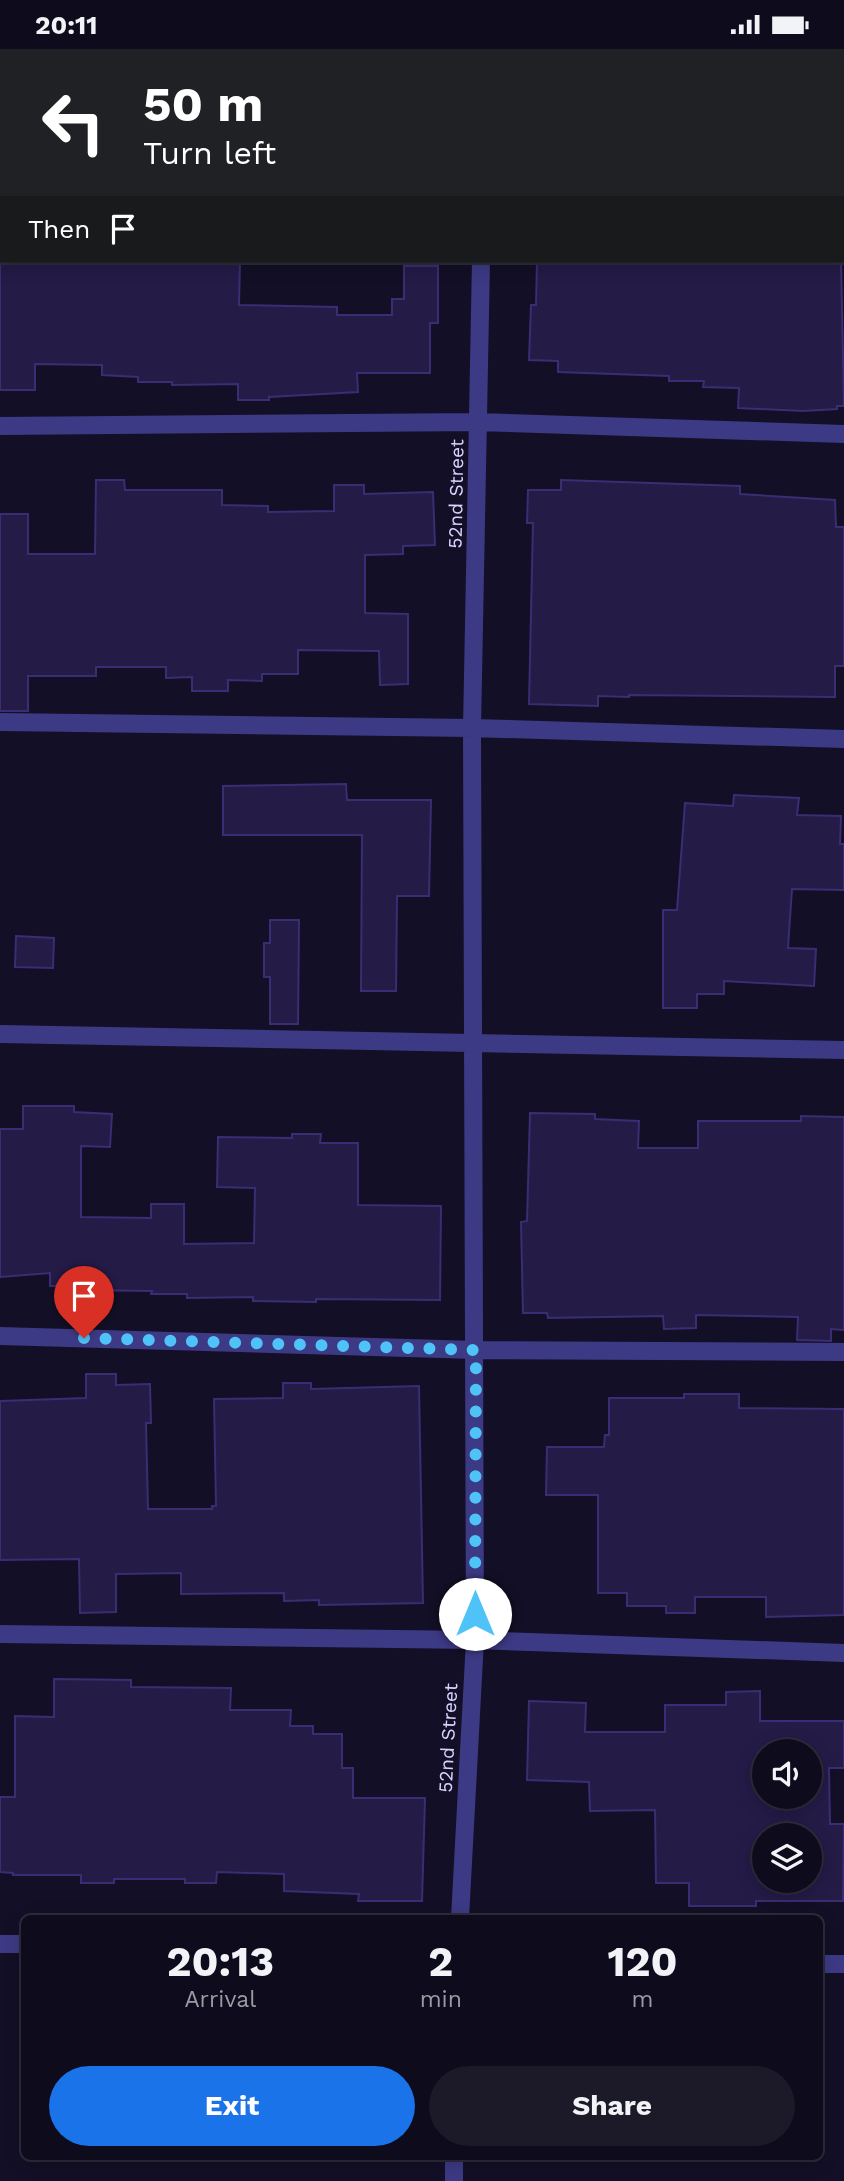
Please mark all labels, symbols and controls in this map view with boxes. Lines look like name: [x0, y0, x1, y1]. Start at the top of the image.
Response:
text: 20:11: [35, 10, 98, 40]
text: 50 m: [143, 75, 263, 133]
icon: left: [28, 77, 119, 168]
text: Turn left: [143, 134, 276, 172]
icon: arrive: [104, 210, 142, 248]
text: Then: [28, 214, 90, 244]
street label: 52nd Street: [444, 439, 468, 549]
pin: [54, 1266, 114, 1338]
icon: arrive: [65, 1277, 103, 1315]
position arrow: [438, 1577, 512, 1651]
street label: 52nd Street: [434, 1683, 462, 1793]
map controls: [752, 1739, 822, 1893]
button: sound: [752, 1739, 822, 1809]
button: layers: [752, 1823, 822, 1893]
text: 20:13: [166, 1937, 274, 1986]
text: 2: [428, 1937, 453, 1986]
text: 120: [607, 1937, 678, 1986]
text: Arrival: [184, 1986, 256, 2013]
text: min: [420, 1986, 462, 2013]
text: m: [632, 1986, 653, 2013]
button: Exit: [49, 2066, 415, 2146]
button: Share: [429, 2066, 795, 2146]

